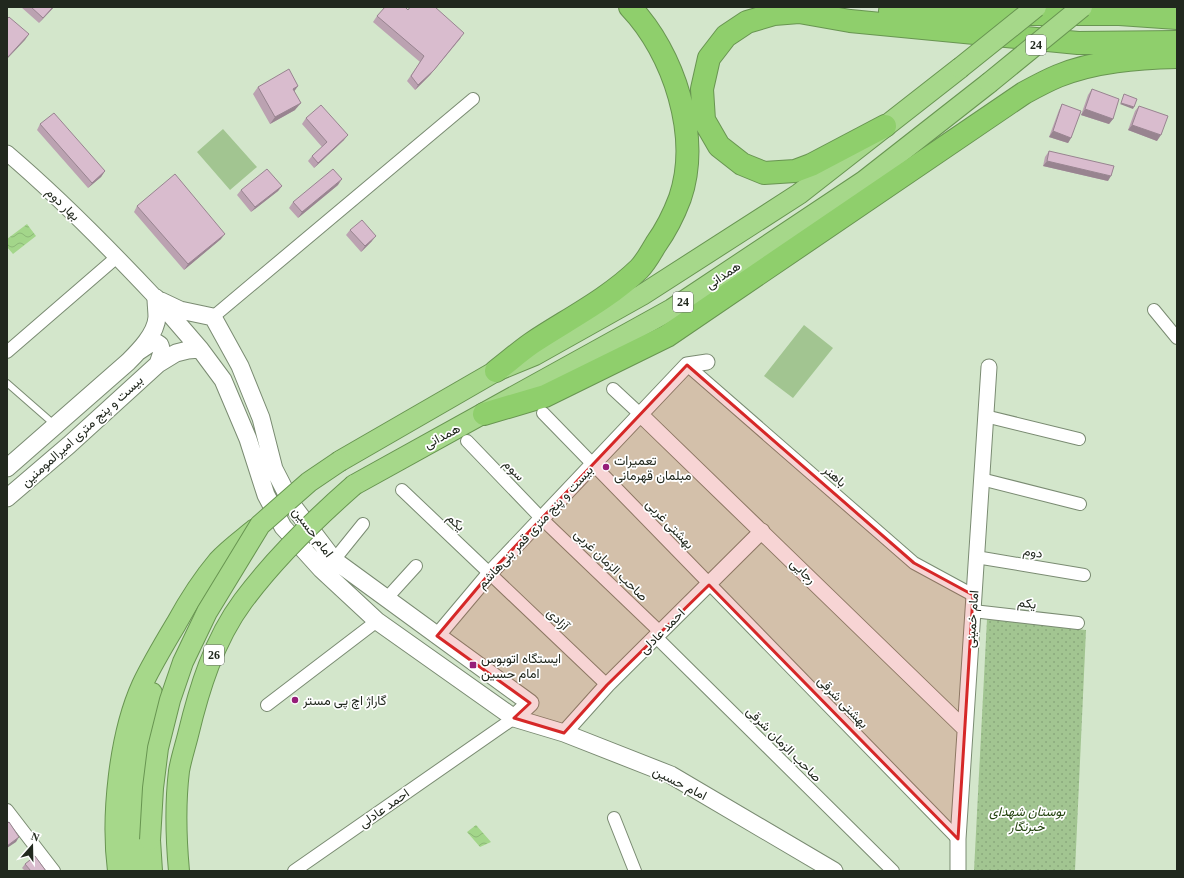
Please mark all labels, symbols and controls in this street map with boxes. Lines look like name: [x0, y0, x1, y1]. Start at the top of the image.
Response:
road number: 24: [1026, 35, 1046, 55]
street label: بهار دوم: [42, 184, 83, 225]
street label: همدانی: [703, 258, 744, 293]
road number: 24: [673, 292, 693, 312]
street label: بیست و پنج متری امیرالمومنین: [18, 372, 147, 491]
street label: همدانی: [421, 420, 463, 453]
place label: تعمیرات مبلمان قهرمانی: [614, 453, 691, 484]
street label: سوم: [500, 456, 528, 484]
street label: باهنر: [819, 461, 850, 491]
street label: بیست و پنج متری قمر بنی‌هاشم: [474, 462, 598, 593]
marker: تعمیرات مبلمان قهرمانی: [601, 462, 611, 472]
street label: بهشتی غربی: [642, 496, 697, 553]
street label: امام حسین: [289, 504, 337, 561]
street label: یکم: [443, 510, 468, 535]
street label: صاحب الزمان غربی: [570, 526, 651, 605]
street label: دوم: [1022, 543, 1044, 562]
street label: رجایی: [786, 555, 819, 587]
street label: امام خمینی: [962, 590, 983, 649]
street label: یکم: [1017, 594, 1037, 613]
street label: آزادی: [543, 605, 573, 634]
street label: احمد عادلی: [636, 605, 688, 657]
road number: 26: [204, 645, 224, 665]
place label: ایستگاه اتوبوس امام حسین: [481, 651, 561, 682]
marker: ایستگاه اتوبوس امام حسین: [468, 660, 478, 670]
street label: بهشتی شرقی: [814, 673, 872, 732]
place label: گاراژ اچ پی مستر: [302, 693, 387, 710]
marker: گاراژ اچ پی مستر: [290, 695, 300, 705]
street label: صاحب الزمان شرقی: [743, 703, 825, 786]
street label: امام حسین: [650, 763, 709, 804]
street label: احمد عادلی: [356, 785, 413, 832]
park label: بوستان شهدای خبرنگار: [989, 804, 1066, 835]
north arrow: [12, 826, 52, 866]
text: N: [30, 830, 41, 844]

